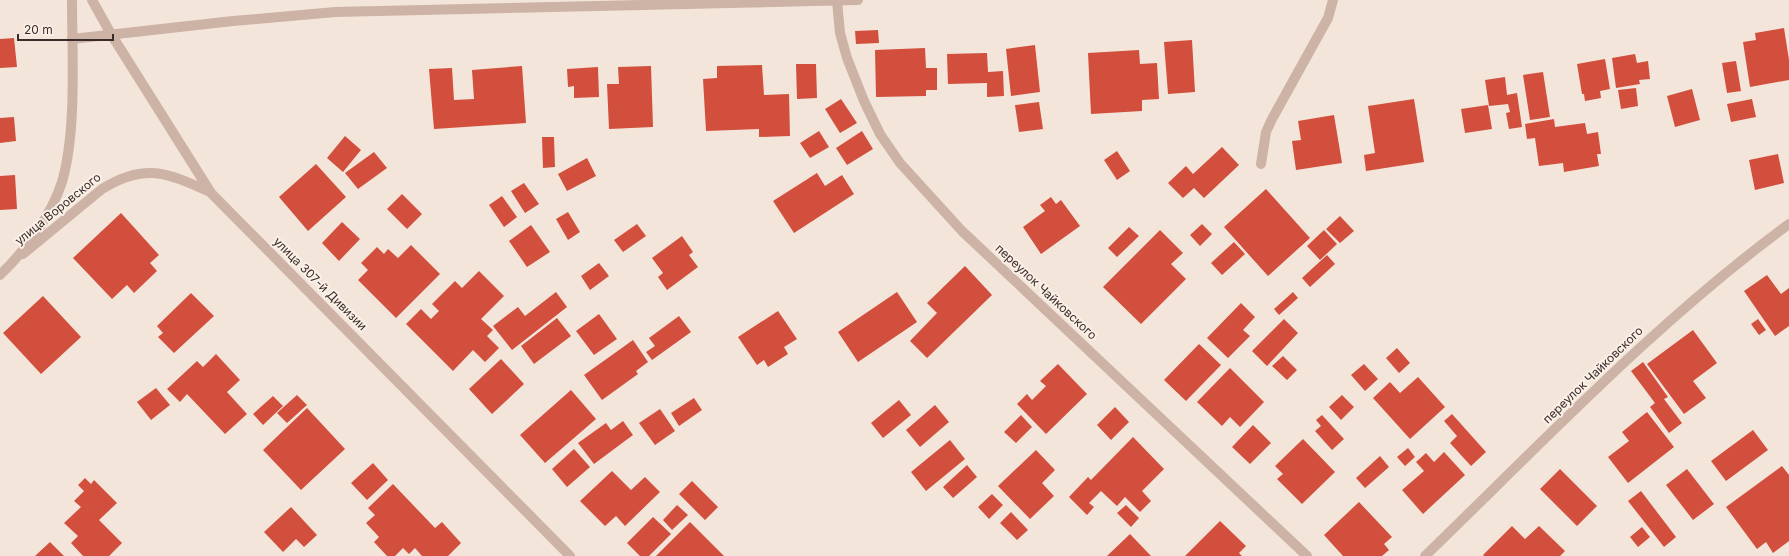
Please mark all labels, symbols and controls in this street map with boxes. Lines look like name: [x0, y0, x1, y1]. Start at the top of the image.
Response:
scale bar: [18, 16, 113, 42]
text: 20 m: [24, 22, 53, 37]
street label: улица Воровского: [12, 169, 104, 248]
street label: улица 307-й Дивизии: [271, 234, 370, 333]
street label: переулок Чайковского: [992, 241, 1100, 343]
street label: переулок Чайковского: [1539, 323, 1646, 426]

